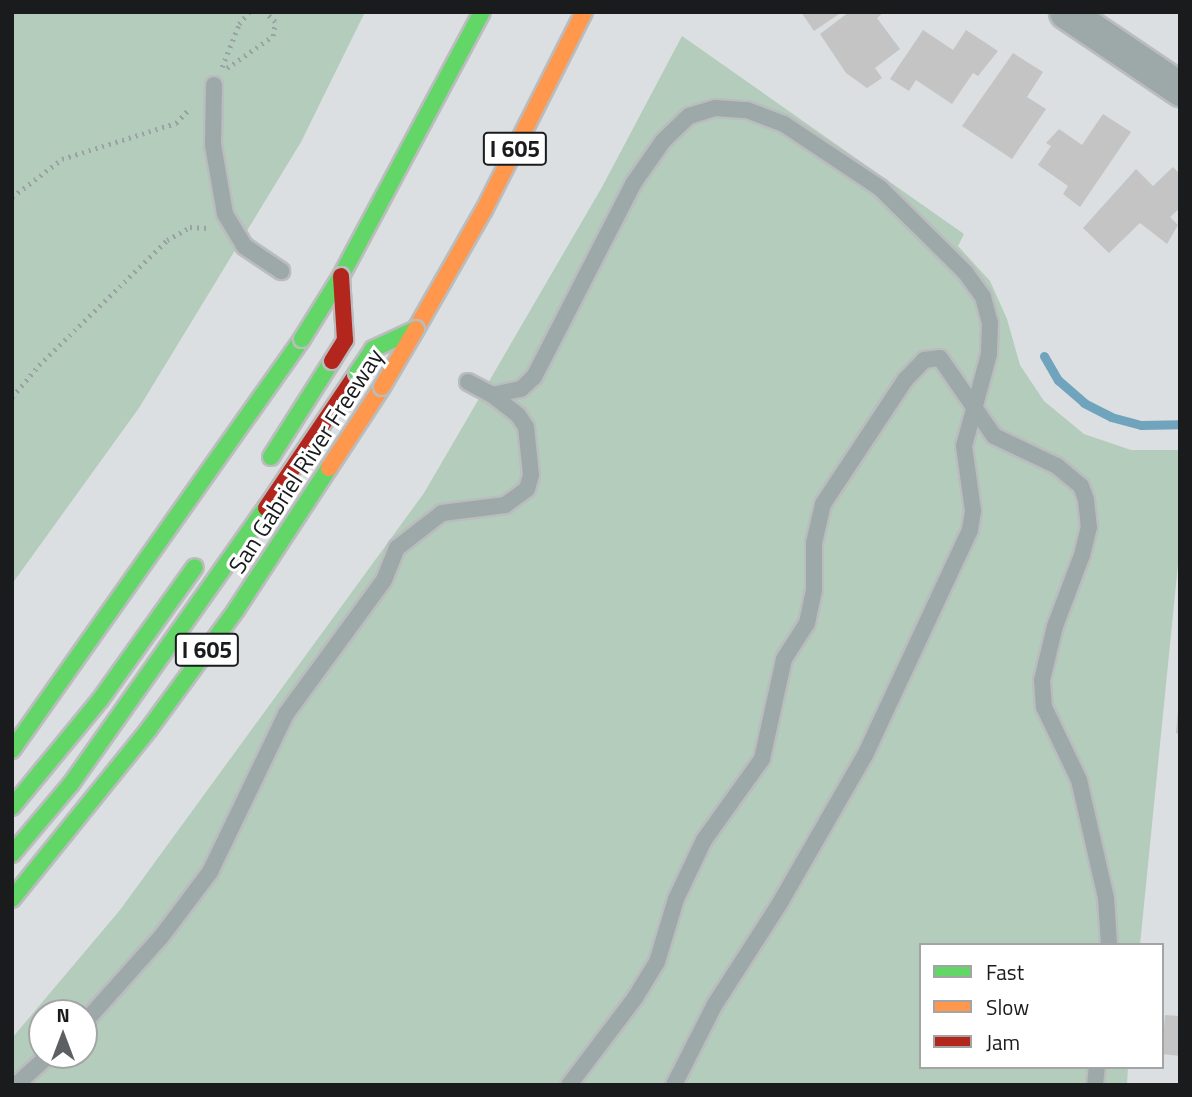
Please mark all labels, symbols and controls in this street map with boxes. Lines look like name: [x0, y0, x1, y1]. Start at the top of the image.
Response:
road number: I 605: [482, 130, 548, 168]
street label: San Gabriel River Freeway: [223, 343, 389, 579]
road number: I 605: [174, 630, 240, 670]
legend: [919, 943, 1164, 1069]
text: Fast: [986, 956, 1024, 988]
text: Slow: [986, 991, 1029, 1023]
north arrow: [28, 999, 98, 1069]
text: N: [56, 1000, 70, 1029]
text: Jam: [986, 1026, 1020, 1058]

